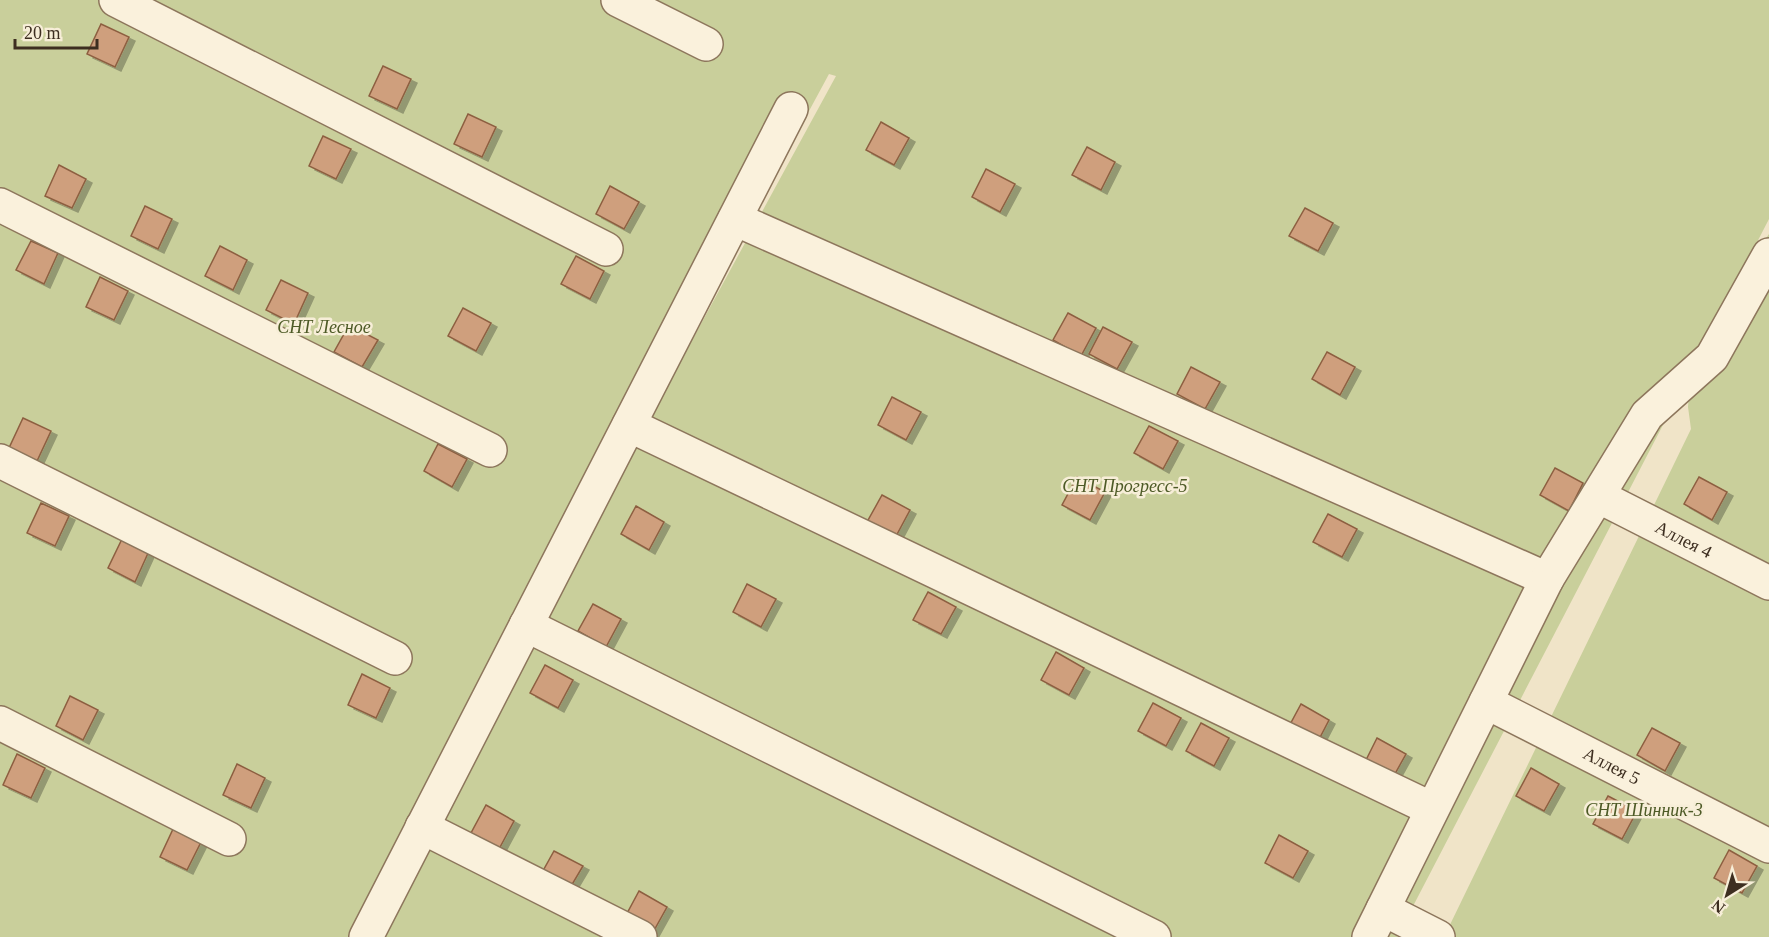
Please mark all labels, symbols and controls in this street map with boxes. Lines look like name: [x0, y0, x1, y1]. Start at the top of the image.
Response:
scale bar: [15, 12, 98, 50]
text: 20 m: [24, 23, 61, 43]
park label: СНТ Лесное: [277, 317, 371, 337]
park label: СНТ Прогресс-5: [1062, 476, 1188, 496]
street label: Аллея 4: [1652, 517, 1715, 562]
street label: Аллея 5: [1580, 743, 1643, 789]
park label: СНТ Шинник-3: [1585, 800, 1703, 820]
north arrow: [1697, 865, 1757, 925]
text: N: [1708, 896, 1728, 917]

